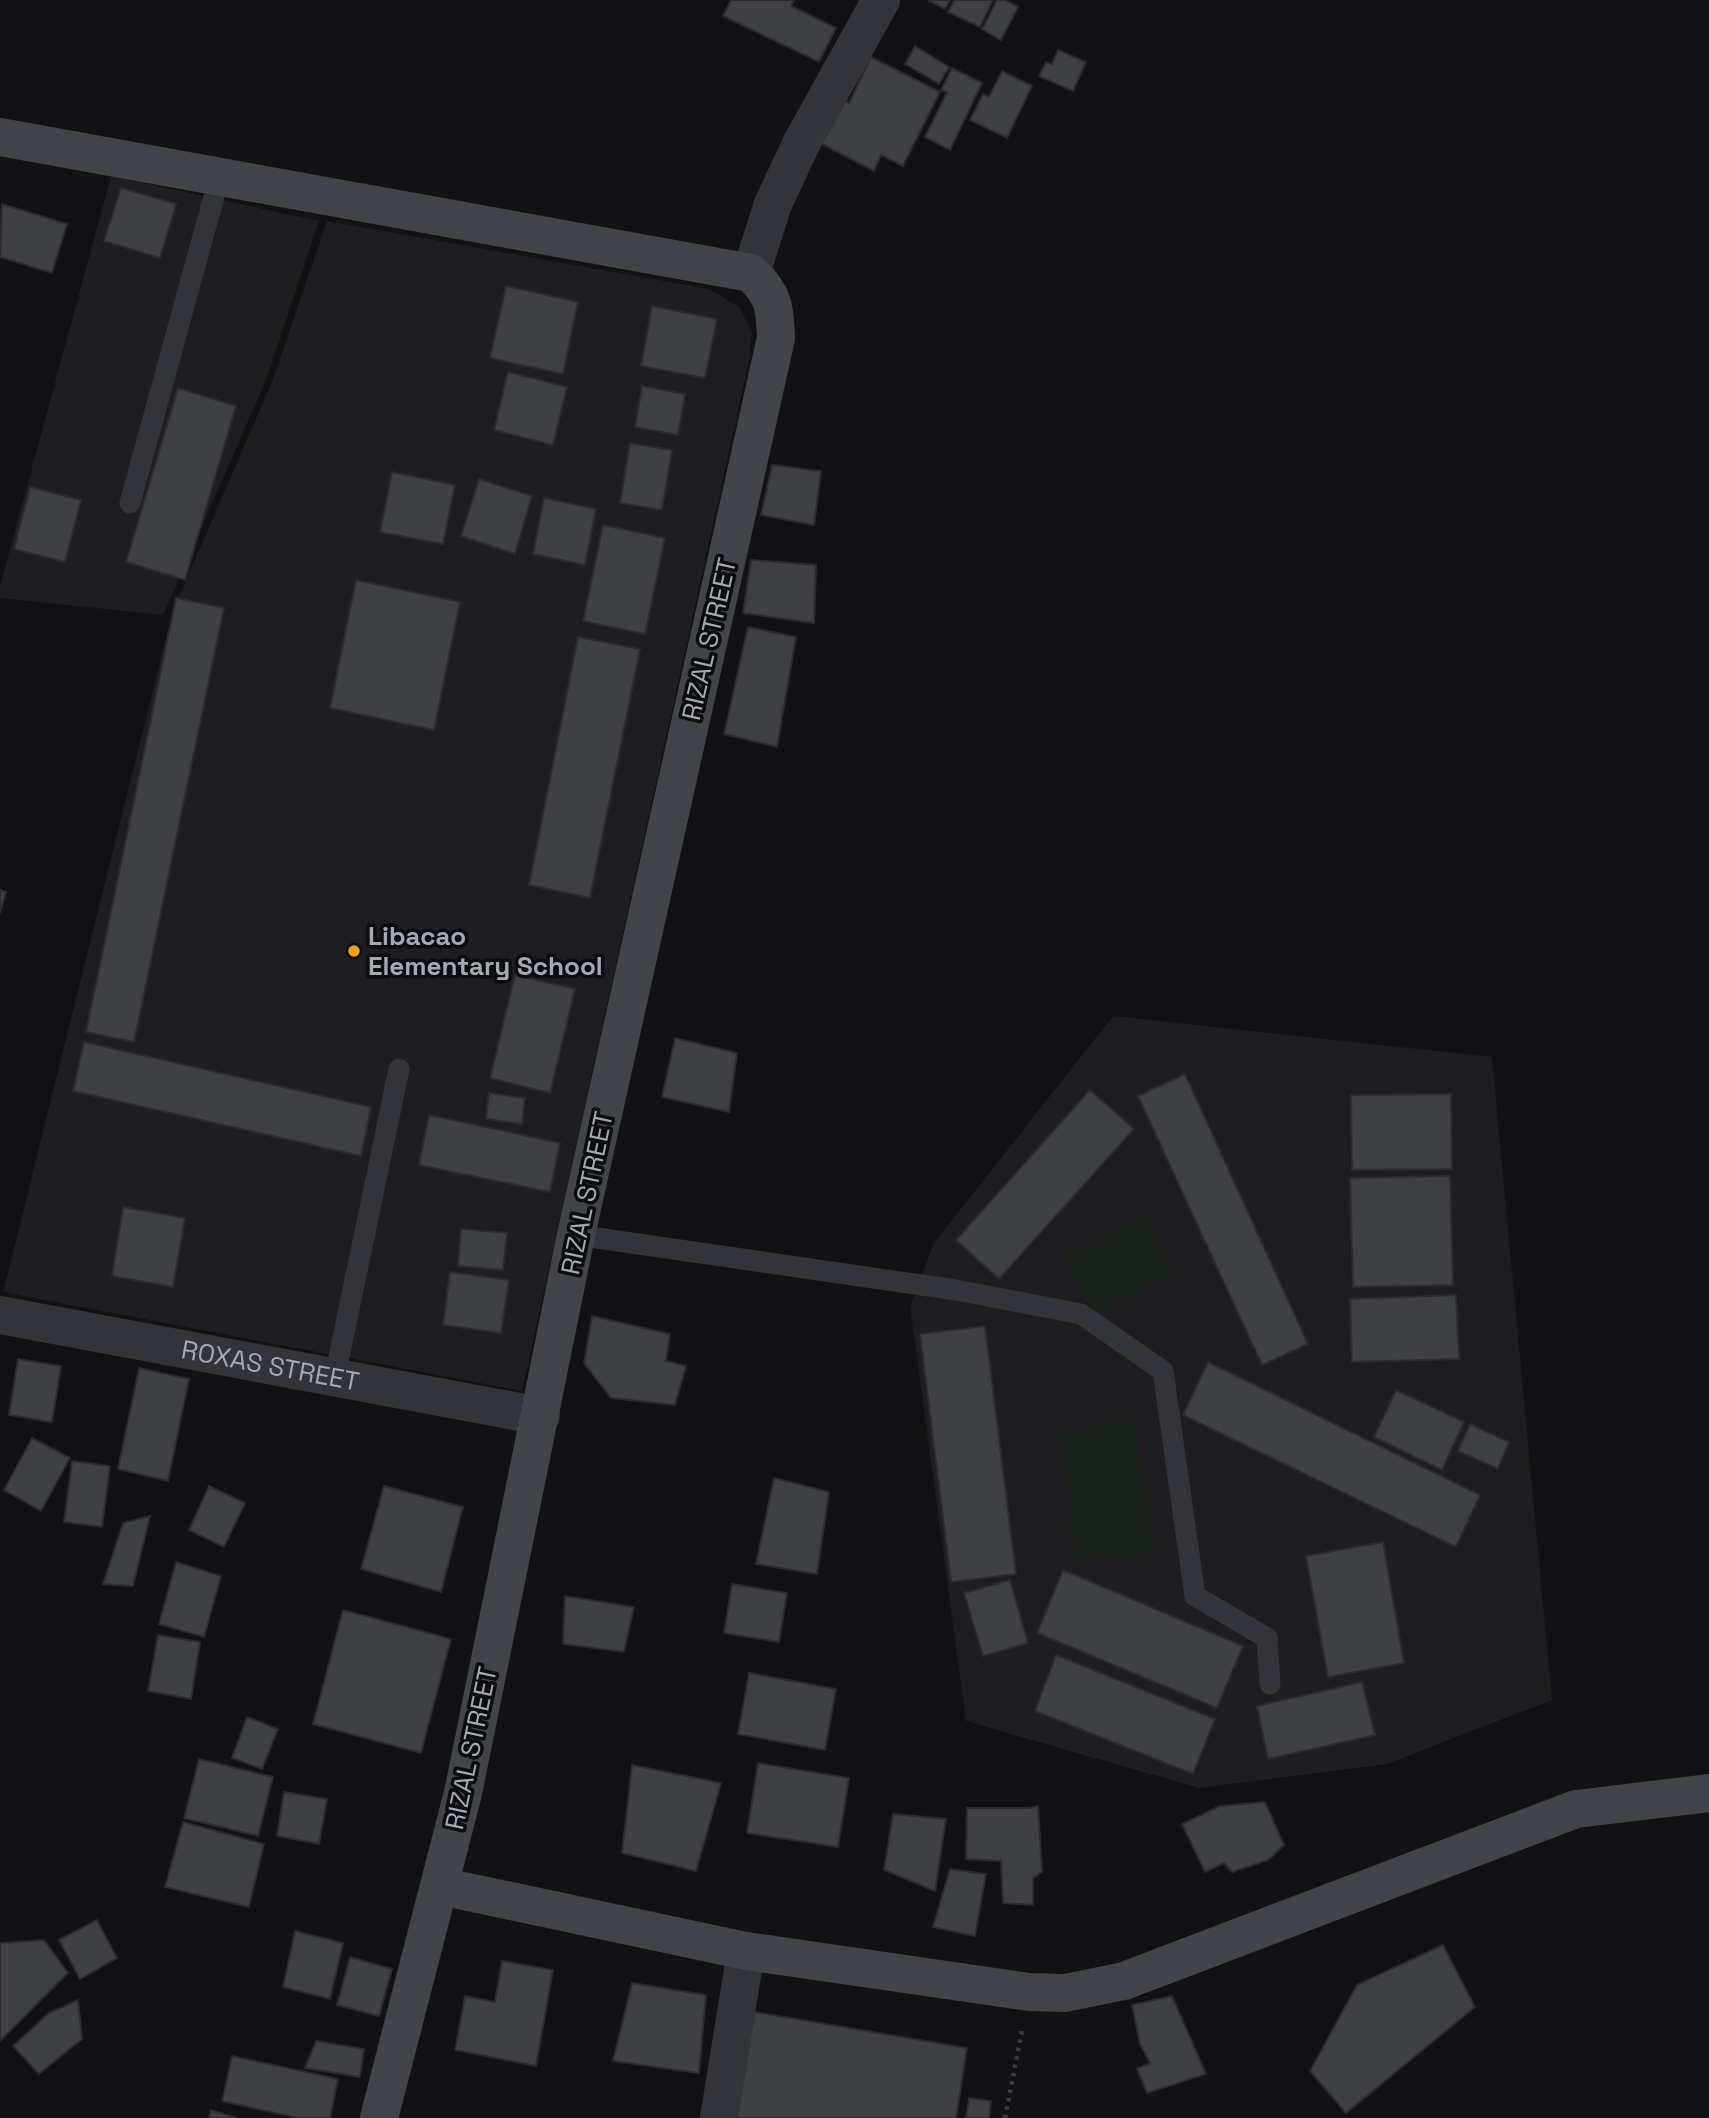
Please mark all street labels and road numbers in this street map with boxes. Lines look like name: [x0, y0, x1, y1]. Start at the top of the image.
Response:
street label: RIZAL STREET: [674, 554, 744, 724]
street label: RIZAL STREET: [553, 1108, 621, 1278]
street label: ROXAS STREET: [179, 1332, 362, 1399]
street label: RIZAL STREET: [437, 1663, 505, 1833]

